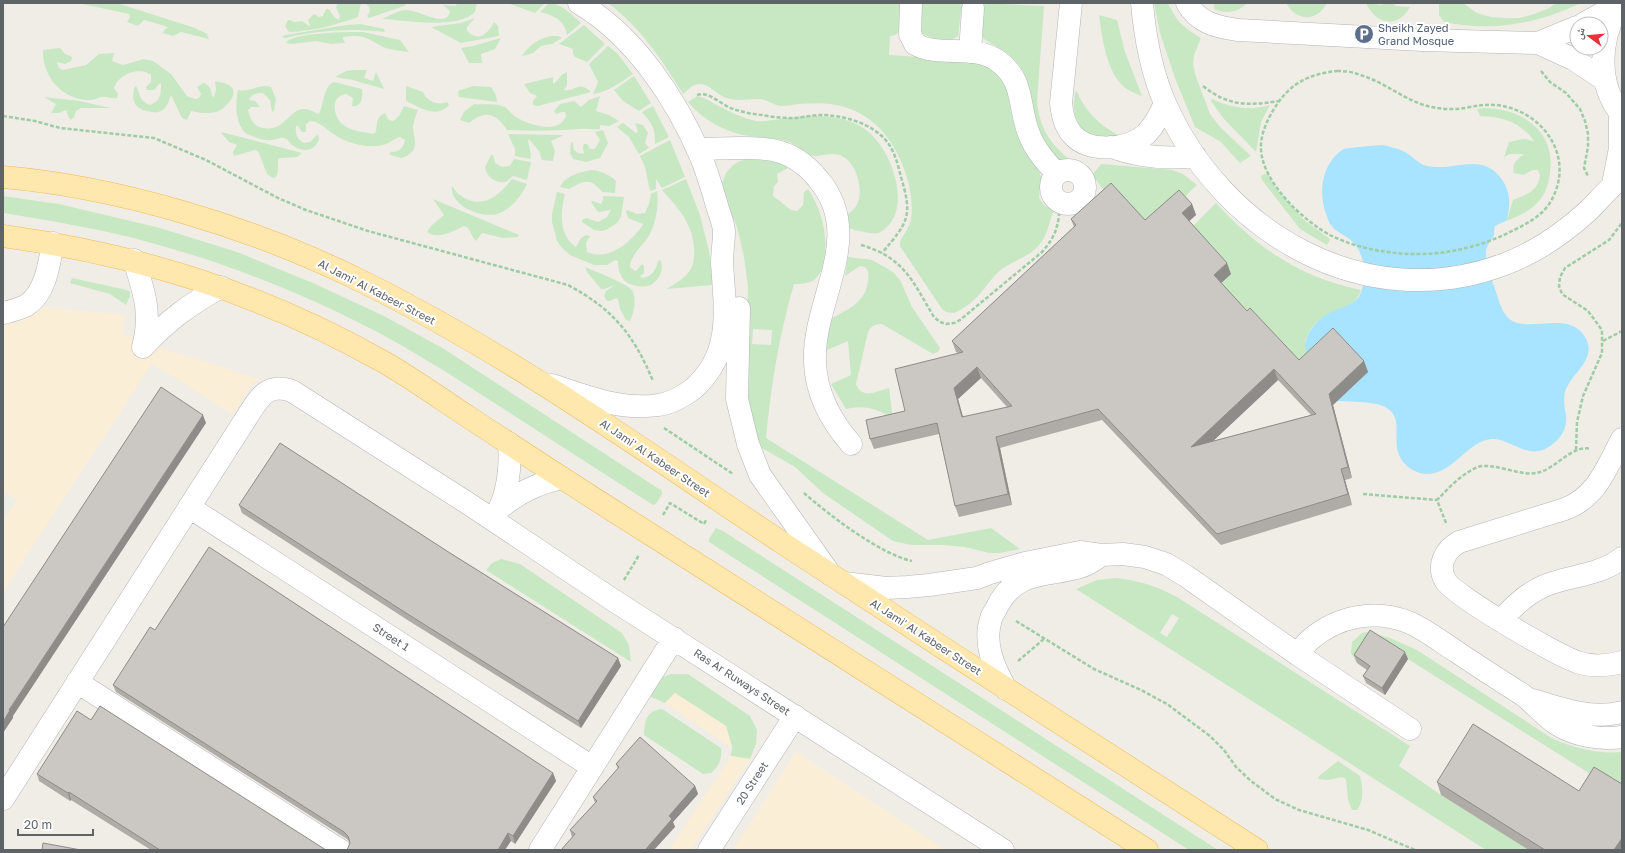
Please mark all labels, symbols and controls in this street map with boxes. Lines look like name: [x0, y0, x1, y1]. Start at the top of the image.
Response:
north arrow: [1569, 16, 1609, 56]
place label: Sheikh Zayed Grand Mosque: [1378, 21, 1454, 47]
parking icon: Sheikh Zayed Grand Mosque: [1353, 23, 1375, 45]
text: ش: [1571, 25, 1589, 41]
street label: Al Jami' Al Kabeer Street: [316, 256, 438, 327]
street label: Al Jami' Al Kabeer Street: [598, 416, 713, 499]
street label: Al Jami' Al Kabeer Street: [868, 596, 984, 677]
street label: Street 1: [371, 620, 412, 653]
street label: Ras Ar Ruways Street: [692, 645, 793, 718]
street label: 20 Street: [733, 759, 770, 807]
scale bar: [18, 811, 93, 837]
text: 20 m: [24, 817, 52, 832]

